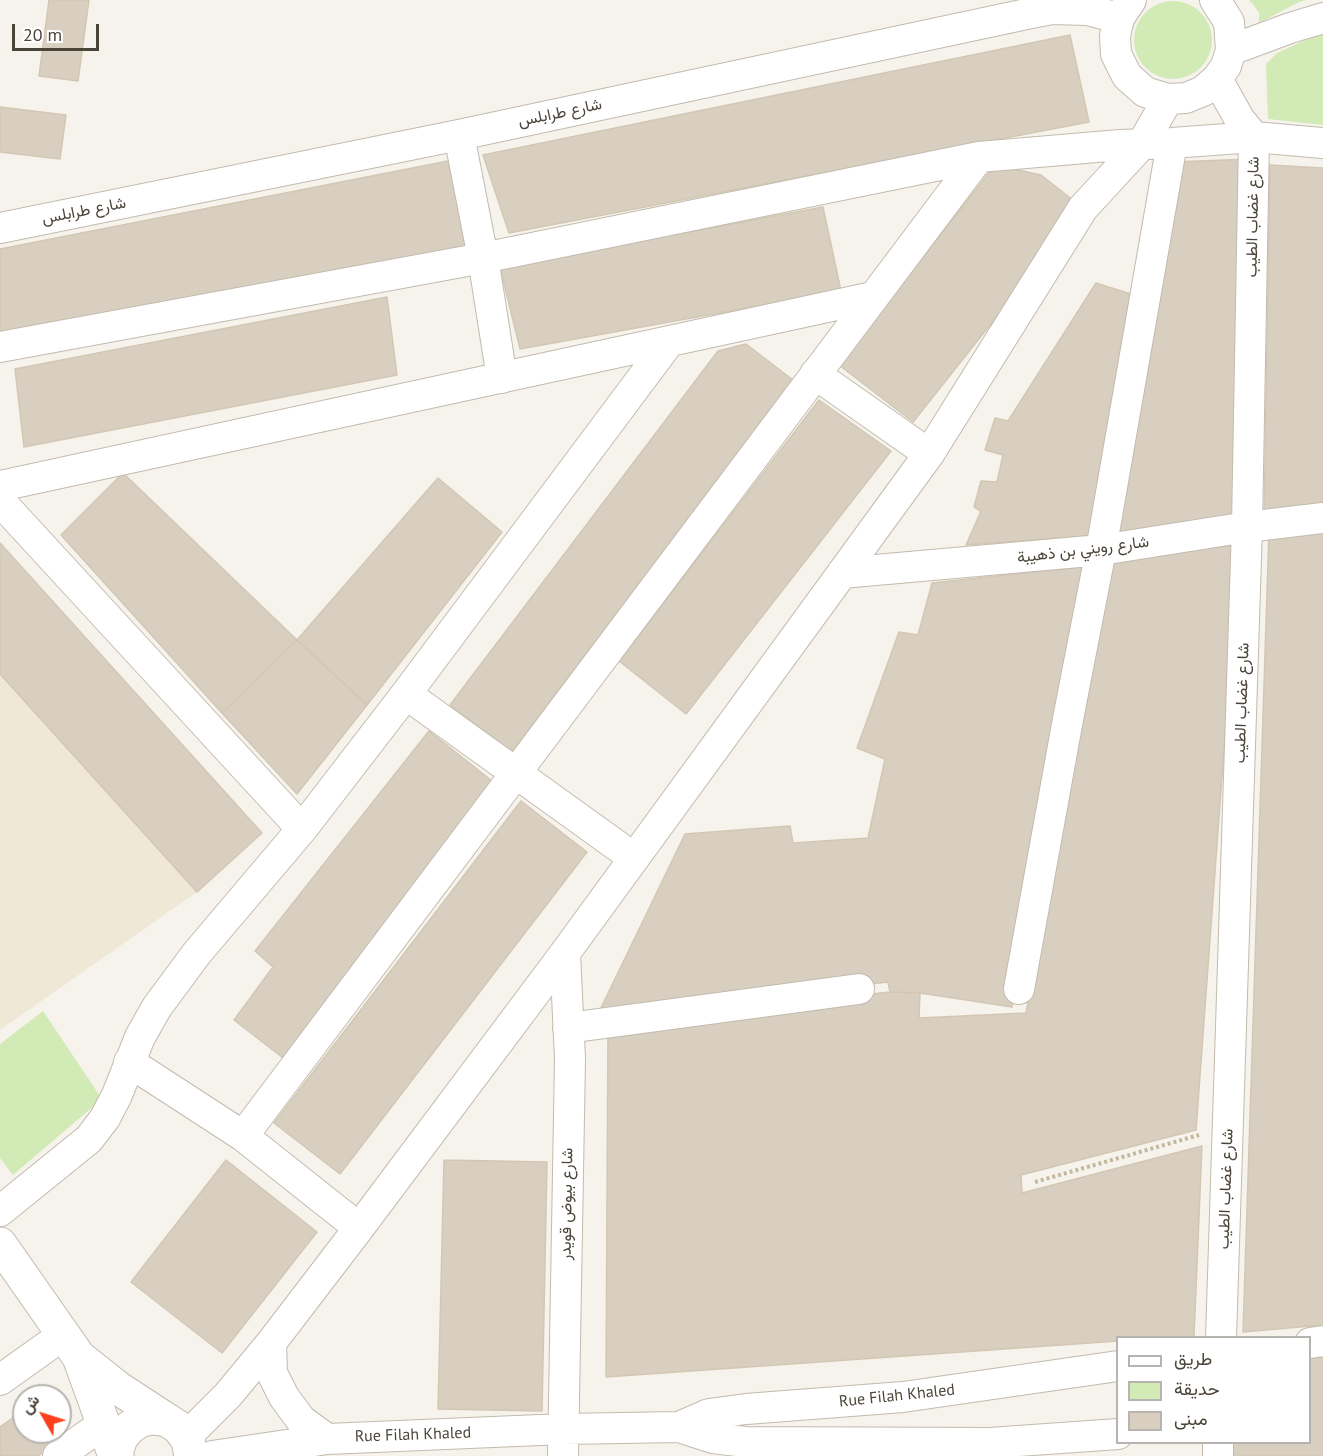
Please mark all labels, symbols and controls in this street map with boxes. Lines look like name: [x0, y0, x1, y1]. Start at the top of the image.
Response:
scale bar: [15, 12, 102, 50]
text: 20 m: [23, 23, 62, 46]
street label: شارع طرابلس: [516, 95, 604, 131]
street label: شارع غضاب الطيب: [1242, 156, 1264, 278]
street label: شارع طرابلس: [40, 193, 128, 229]
street label: شارع رويني بن ذهيبة: [1016, 532, 1150, 568]
street label: شارع غضاب الطيب: [1230, 642, 1254, 764]
street label: شارع غضاب الطيب: [1214, 1128, 1238, 1250]
street label: شارع بيوض قويدر: [556, 1148, 578, 1260]
legend: [1116, 1336, 1311, 1444]
text: طريق: [1174, 1347, 1212, 1370]
text: حديقة: [1174, 1377, 1220, 1400]
street label: Rue Filah Khaled: [838, 1380, 956, 1412]
north arrow: [12, 1384, 72, 1444]
text: ش: [16, 1390, 43, 1418]
text: مبنى: [1174, 1407, 1208, 1430]
street label: Rue Filah Khaled: [354, 1423, 472, 1447]

